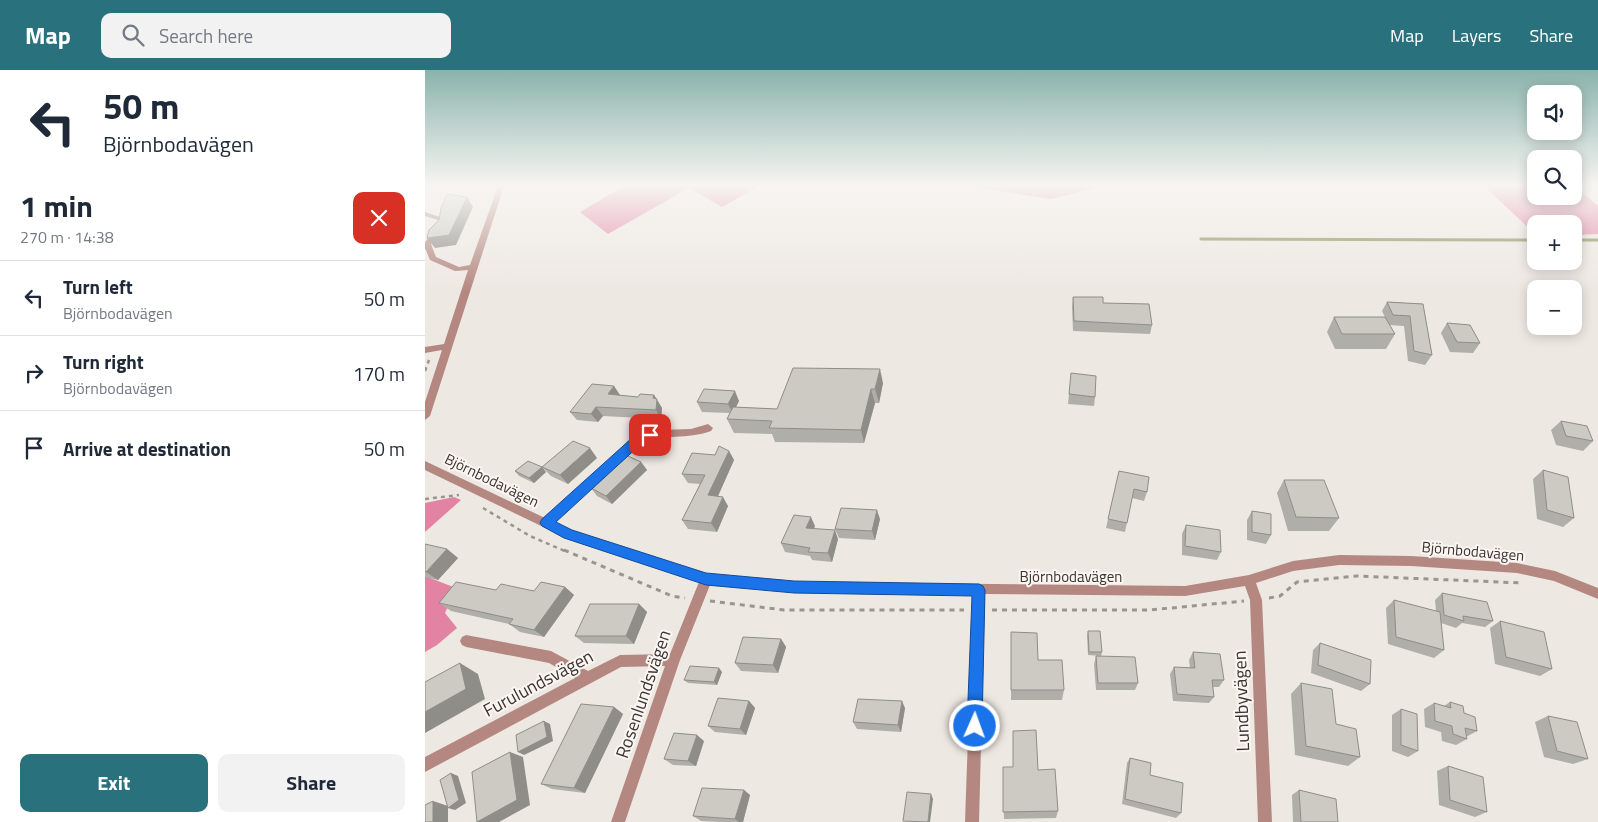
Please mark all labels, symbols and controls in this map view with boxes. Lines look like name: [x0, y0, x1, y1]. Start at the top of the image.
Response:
search box: [101, 13, 451, 58]
text: Map: [25, 17, 71, 53]
icon: search: [119, 21, 147, 49]
text: Search here: [159, 21, 253, 50]
text: Map: [1390, 22, 1424, 49]
text: Layers: [1452, 22, 1501, 49]
text: Share: [1529, 22, 1573, 49]
text: 50 m: [103, 79, 179, 133]
map controls: [1527, 85, 1582, 335]
button: sound: [1527, 85, 1582, 140]
icon: left: [20, 90, 85, 155]
text: Björnbodavägen: [103, 127, 254, 161]
button: search: [1527, 150, 1582, 205]
text: 1 min: [20, 183, 93, 229]
button: close: [353, 192, 405, 244]
button: +: [1527, 215, 1582, 270]
text: 270 m · 14:38: [20, 225, 114, 249]
text: Turn left: [63, 272, 133, 301]
button: −: [1527, 280, 1582, 335]
icon: left: [20, 284, 48, 312]
text: 50 m: [364, 284, 405, 313]
text: Björnbodavägen: [63, 301, 173, 325]
text: Turn right: [63, 347, 144, 376]
icon: right: [20, 359, 48, 387]
text: 170 m: [353, 359, 405, 388]
text: Björnbodavägen: [63, 376, 173, 400]
pin: [629, 414, 671, 456]
icon: arrive: [636, 421, 664, 449]
icon: arrive: [20, 434, 48, 462]
text: Arrive at destination: [63, 434, 231, 463]
text: 50 m: [364, 434, 405, 463]
street label: Björnbodavägen: [441, 447, 543, 513]
street label: Björnbodavägen: [1421, 535, 1525, 567]
street label: Björnbodavägen: [1020, 565, 1122, 588]
street label: Rosenlundsvägen: [608, 626, 678, 762]
street label: Furulundsvägen: [478, 643, 598, 723]
street label: Lundbyvägen: [1226, 650, 1256, 752]
position arrow: [948, 699, 1000, 751]
button: Exit: [20, 754, 208, 812]
button: Share: [218, 754, 405, 812]

